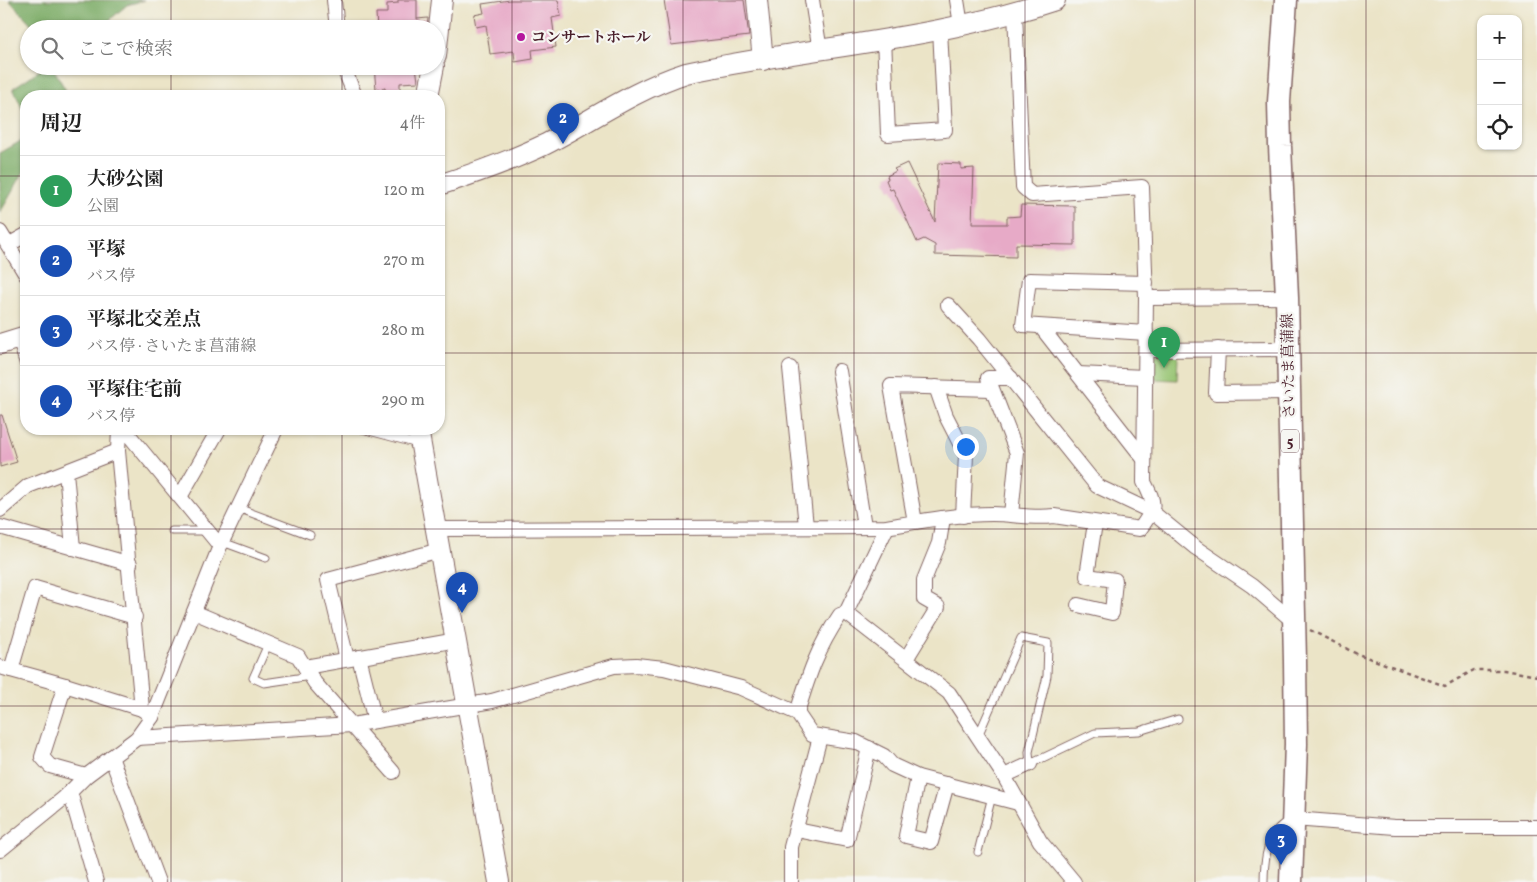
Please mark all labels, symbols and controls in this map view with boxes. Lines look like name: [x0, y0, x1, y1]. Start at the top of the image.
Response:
map controls: [1477, 15, 1522, 150]
button: +: [1477, 15, 1522, 60]
search box: [20, 20, 445, 75]
place label: コンサートホール: [531, 28, 651, 49]
marker: コンサートホール: [515, 31, 527, 43]
icon: search: [38, 34, 66, 62]
text: ここで検索: [78, 37, 173, 63]
button: −: [1477, 60, 1522, 105]
pin: 2: [547, 103, 579, 144]
button: locate: [1477, 105, 1522, 150]
text: 周辺: [40, 110, 82, 139]
text: 4件: [399, 113, 425, 135]
text: 大砂公園: [87, 167, 163, 193]
text: 1: [53, 180, 59, 202]
text: 120 m: [383, 180, 425, 202]
text: 公園: [87, 196, 119, 218]
text: 平塚: [87, 237, 125, 263]
text: 2: [52, 250, 60, 272]
text: 270 m: [383, 250, 425, 272]
text: バス停: [87, 266, 135, 288]
text: 平塚北交差点: [87, 307, 201, 333]
street label: さいたま菖蒲線: [1278, 313, 1301, 419]
text: 3: [52, 320, 60, 342]
text: 280 m: [381, 320, 425, 342]
pin: 1: [1148, 327, 1180, 368]
text: バス停 · さいたま菖蒲線: [87, 336, 257, 358]
text: 平塚住宅前: [87, 377, 182, 403]
text: 4: [51, 390, 61, 412]
text: 290 m: [381, 390, 425, 412]
text: バス停: [87, 406, 135, 428]
road number: 5: [1281, 430, 1299, 452]
your location: [953, 434, 979, 460]
pin: 4: [446, 572, 478, 613]
pin: 3: [1265, 824, 1297, 865]

